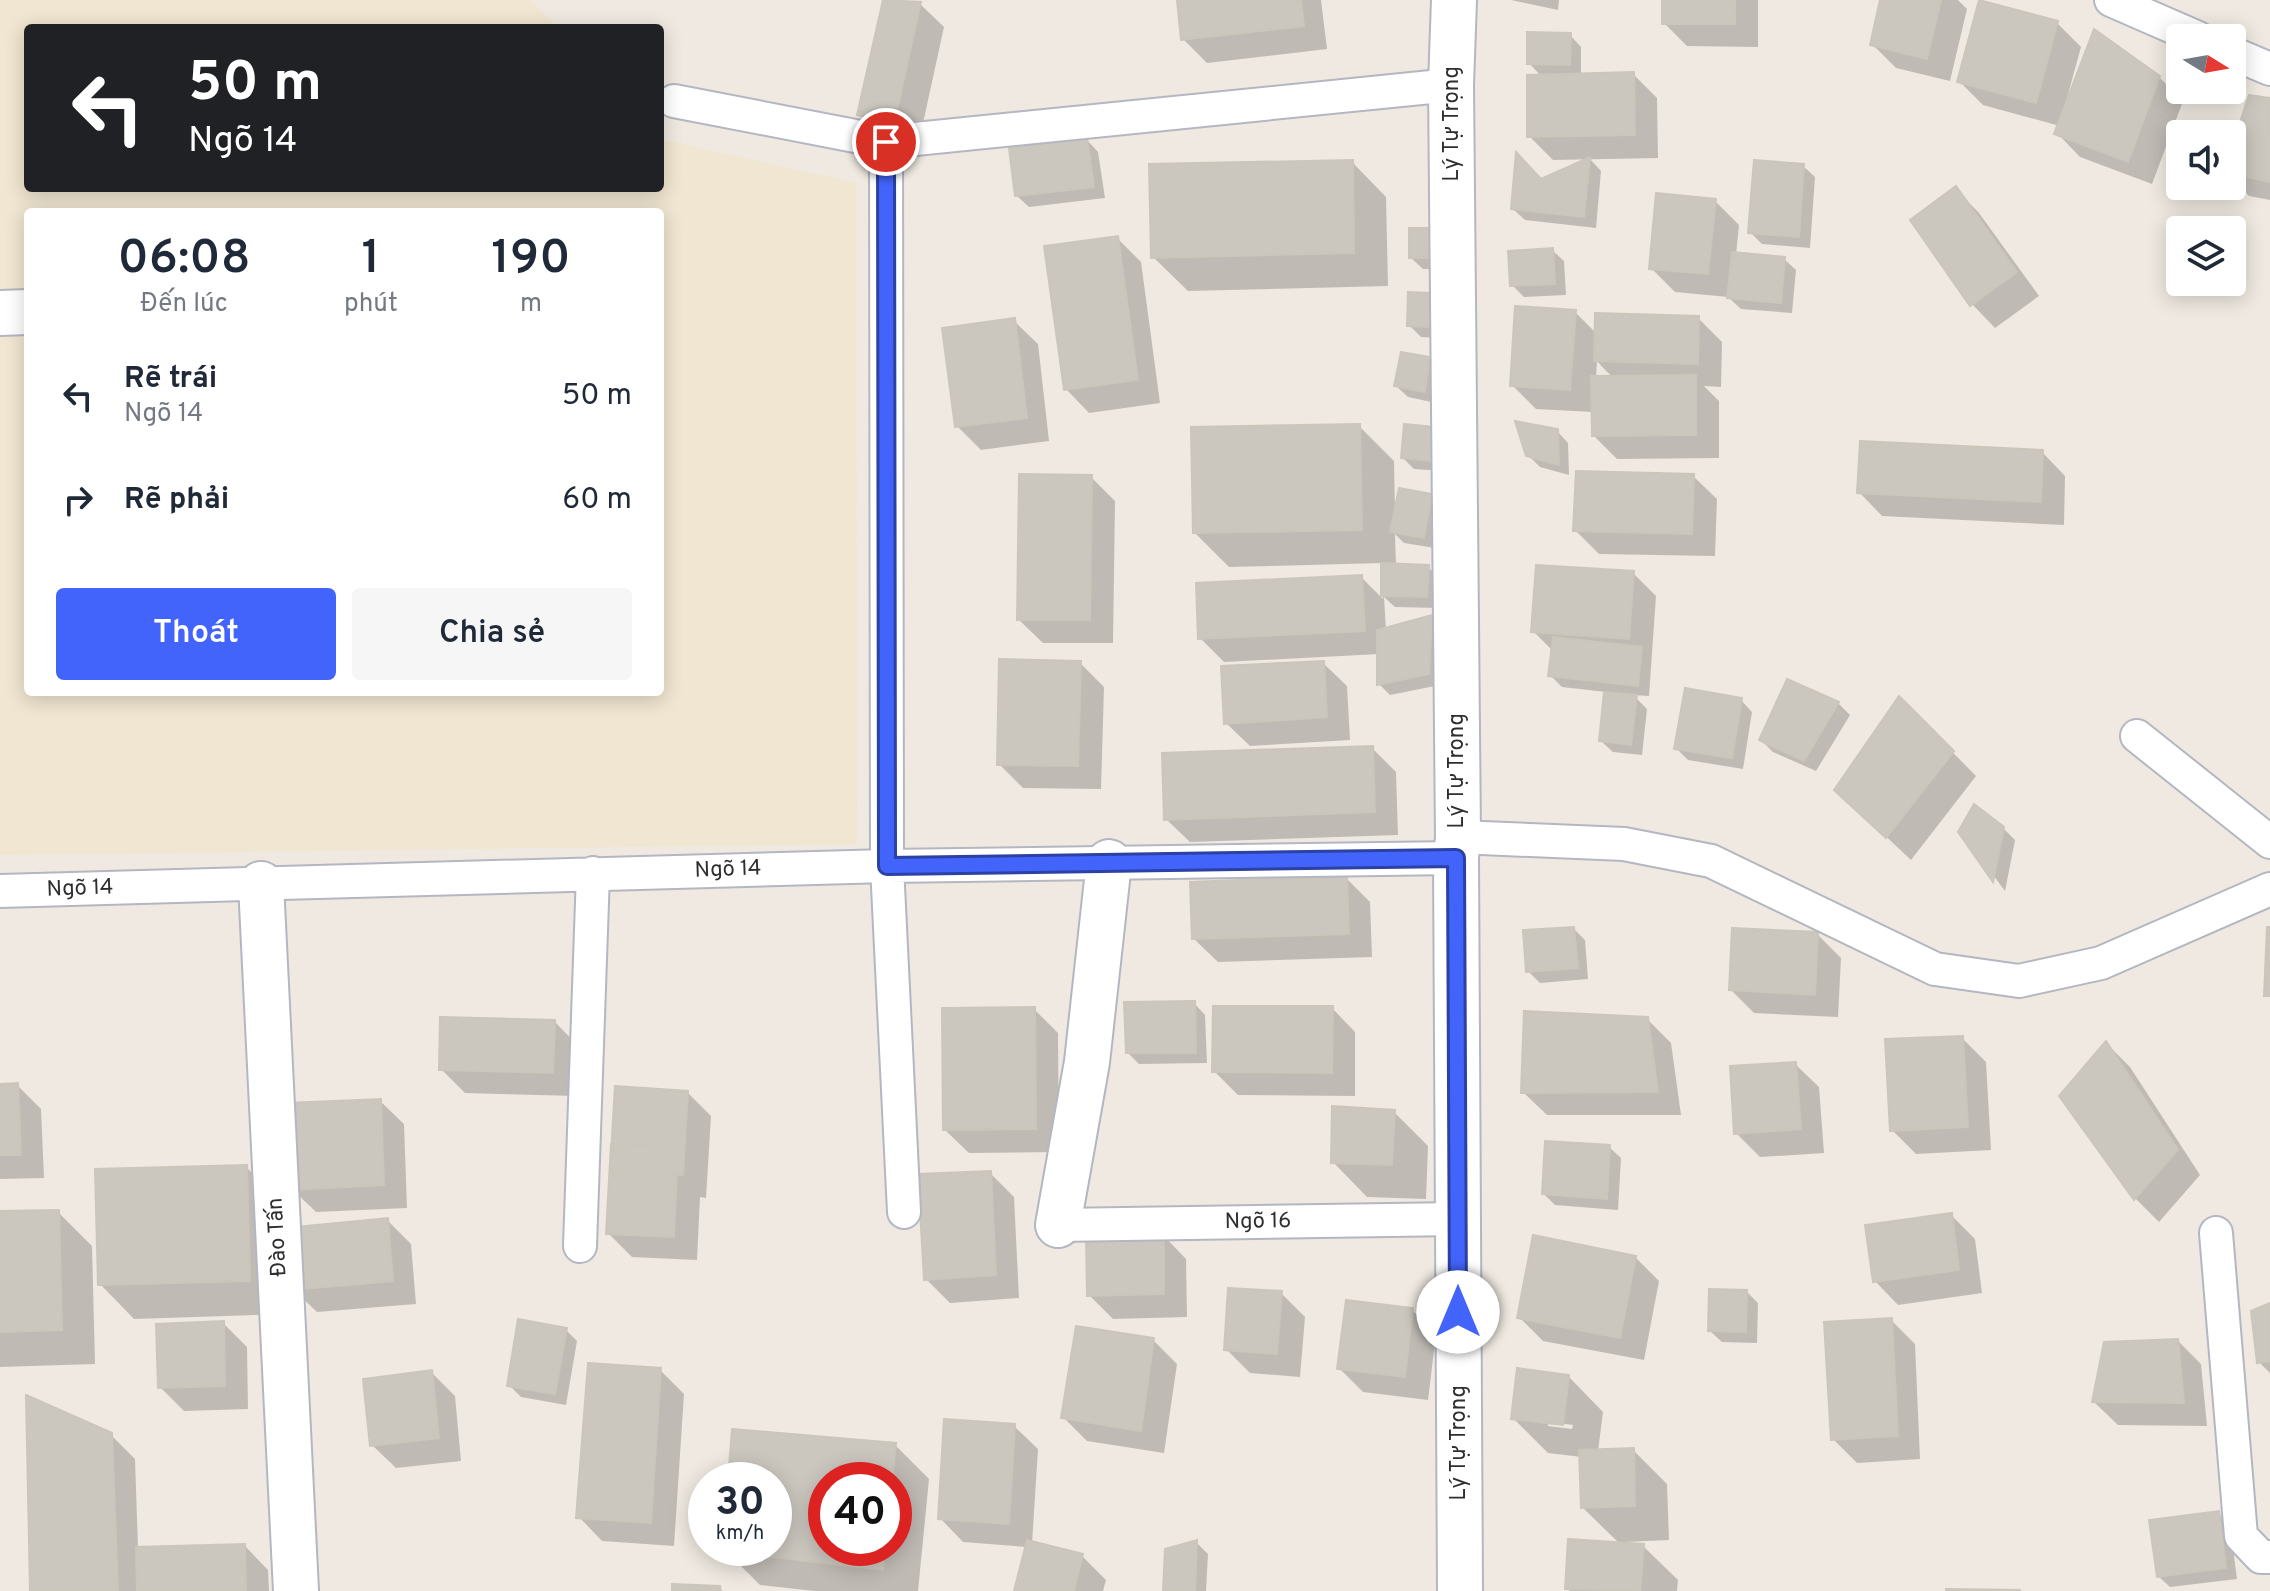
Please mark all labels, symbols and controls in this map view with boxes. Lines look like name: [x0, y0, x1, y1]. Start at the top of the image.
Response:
north arrow: [2166, 24, 2246, 104]
map controls: [2166, 24, 2246, 296]
text: 50 m: [188, 50, 322, 120]
icon: left: [56, 56, 160, 160]
street label: Lý Tự Trọng: [1439, 66, 1466, 182]
pin: [852, 108, 920, 176]
text: Ngõ 14: [188, 119, 297, 165]
icon: arrive: [864, 120, 908, 164]
button: sound: [2166, 120, 2246, 200]
button: layers: [2166, 216, 2246, 296]
text: 06:08: [117, 230, 251, 290]
text: 1: [362, 230, 380, 290]
text: 190: [491, 230, 571, 290]
text: Đến lúc: [140, 288, 228, 321]
text: phút: [344, 288, 398, 321]
text: m: [520, 288, 542, 321]
text: Rẽ trái: [124, 361, 217, 398]
icon: left: [56, 374, 100, 418]
text: 50 m: [562, 378, 632, 415]
text: Ngõ 14: [124, 398, 203, 431]
icon: right: [56, 478, 100, 522]
text: Rẽ phải: [124, 482, 229, 519]
text: 60 m: [562, 482, 632, 519]
button: Thoát: [56, 588, 336, 680]
button: Chia sẻ: [352, 588, 632, 680]
street label: Lý Tự Trọng: [1444, 713, 1471, 829]
street label: Ngõ 14: [694, 855, 762, 885]
street label: Ngõ 14: [46, 874, 114, 904]
street label: Đào Tấn: [260, 1197, 294, 1277]
street label: Ngõ 16: [1224, 1208, 1292, 1236]
position arrow: [1416, 1270, 1500, 1354]
street label: Lý Tự Trọng: [1446, 1385, 1473, 1501]
speed limit sign: 40: [808, 1462, 912, 1566]
text: 30: [715, 1479, 765, 1529]
text: km/h: [716, 1521, 764, 1547]

